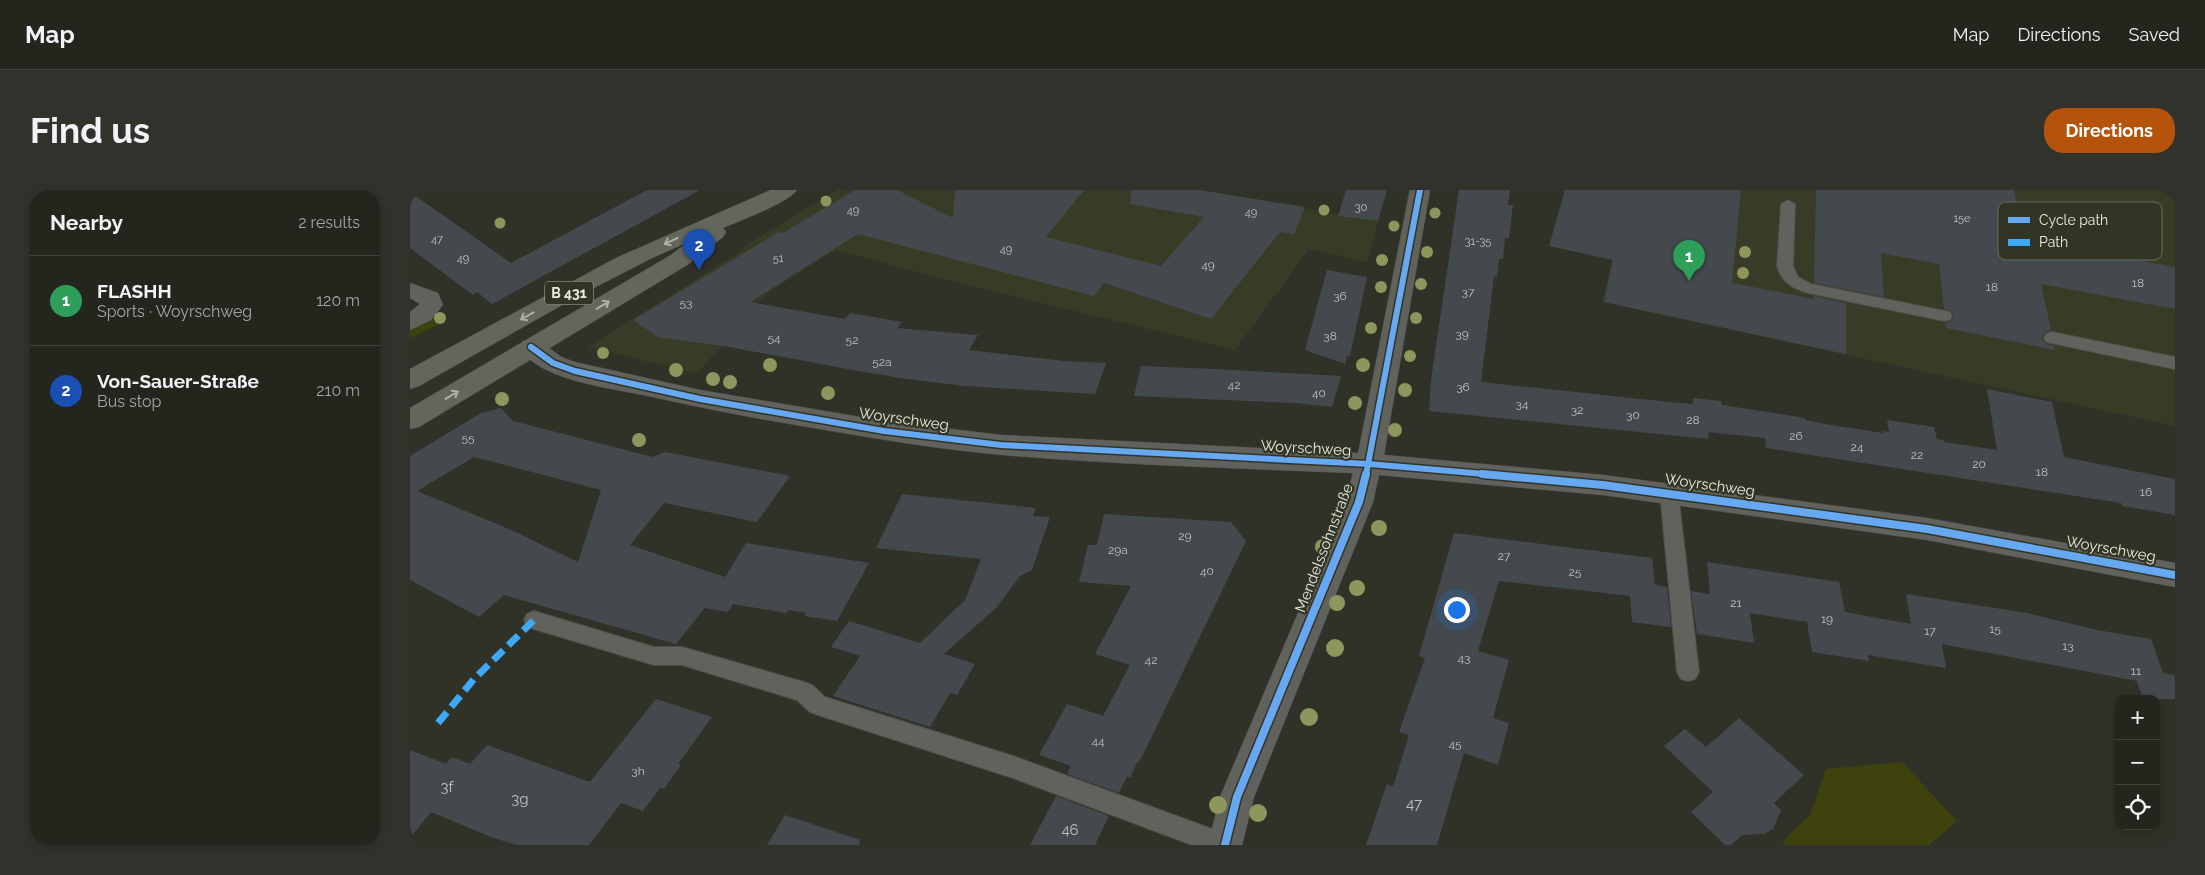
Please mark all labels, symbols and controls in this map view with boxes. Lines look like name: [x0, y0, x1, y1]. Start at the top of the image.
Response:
text: Map: [25, 20, 75, 49]
text: Map: [1953, 24, 1989, 45]
text: Directions: [2017, 24, 2101, 45]
text: Saved: [2129, 24, 2180, 45]
button: Directions: [2044, 108, 2175, 153]
text: Find us: [30, 110, 150, 151]
house number: 30: [1355, 201, 1368, 214]
legend: [1998, 202, 2162, 260]
house number: 49: [847, 204, 859, 217]
house number: 49: [1245, 206, 1257, 219]
text: Nearby: [50, 210, 123, 235]
house number: 15e: [1953, 212, 1971, 225]
text: Cycle path: [2039, 212, 2108, 228]
text: 2 results: [298, 213, 360, 232]
pin: 2: [683, 229, 715, 270]
house number: 47: [431, 233, 443, 246]
text: Path: [2039, 234, 2068, 250]
house number: 31-35: [1465, 235, 1491, 248]
one-way arrow: [664, 237, 679, 246]
pin: 1: [1673, 240, 1705, 281]
house number: 49: [1000, 243, 1012, 256]
house number: 49: [457, 252, 469, 265]
house number: 51: [773, 252, 784, 265]
house number: 49: [1201, 258, 1215, 272]
house number: 18: [2132, 276, 2144, 290]
text: FLASHH: [97, 280, 172, 302]
house number: 18: [1986, 280, 1998, 294]
road number: B 431: [545, 282, 593, 305]
house number: 37: [1462, 285, 1475, 299]
house number: 36: [1333, 289, 1347, 303]
text: 1: [62, 291, 70, 310]
text: 120 m: [316, 291, 360, 310]
house number: 53: [680, 296, 692, 310]
one-way arrow: [596, 299, 610, 309]
text: Sports · Woyrschweg: [97, 302, 252, 321]
one-way arrow: [520, 311, 535, 321]
house number: 39: [1455, 327, 1469, 341]
house number: 38: [1323, 329, 1337, 343]
house number: 54: [767, 331, 781, 345]
house number: 52: [846, 333, 858, 347]
house number: 52a: [872, 355, 892, 369]
text: Von-Sauer-Straße: [97, 370, 259, 392]
house number: 42: [1228, 378, 1240, 392]
house number: 36: [1456, 380, 1470, 394]
text: 2: [61, 381, 71, 400]
text: 210 m: [316, 381, 360, 400]
house number: 40: [1312, 386, 1326, 400]
one-way arrow: [444, 389, 458, 399]
text: Bus stop: [97, 392, 161, 411]
house number: 34: [1516, 397, 1529, 411]
house number: 32: [1571, 403, 1583, 417]
street label: Woyrschweg: [858, 404, 950, 434]
house number: 30: [1626, 408, 1640, 422]
house number: 28: [1686, 413, 1700, 427]
house number: 26: [1789, 429, 1803, 443]
house number: 55: [461, 431, 475, 445]
street label: Woyrschweg: [1260, 437, 1352, 459]
house number: 24: [1851, 440, 1864, 454]
house number: 22: [1911, 448, 1923, 462]
house number: 20: [1972, 457, 1986, 471]
house number: 18: [2036, 465, 2048, 479]
street label: Woyrschweg: [1664, 470, 1756, 500]
street label: Mendelssohnstraße: [1291, 481, 1357, 615]
house number: 16: [2140, 485, 2152, 499]
house number: 29: [1178, 529, 1192, 543]
street label: Woyrschweg: [2065, 532, 2157, 566]
house number: 29a: [1108, 543, 1128, 557]
house number: 27: [1498, 549, 1511, 563]
house number: 40: [1200, 564, 1214, 578]
house number: 25: [1569, 565, 1582, 579]
house number: 21: [1730, 596, 1742, 610]
your location: [1444, 597, 1470, 623]
house number: 19: [1821, 612, 1833, 626]
house number: 15: [1989, 622, 2001, 636]
house number: 17: [1924, 624, 1936, 638]
house number: 13: [2062, 639, 2074, 653]
house number: 43: [1458, 651, 1470, 665]
house number: 42: [1145, 653, 1157, 667]
house number: 11: [2131, 664, 2141, 678]
map controls: [2115, 695, 2160, 830]
button: +: [2115, 695, 2160, 740]
house number: 44: [1091, 734, 1105, 748]
house number: 45: [1448, 737, 1462, 751]
button: −: [2115, 740, 2160, 785]
house number: 3h: [631, 764, 645, 778]
house number: 3f: [441, 778, 455, 796]
button: locate: [2115, 785, 2160, 830]
house number: 3g: [511, 790, 529, 808]
house number: 47: [1406, 795, 1422, 813]
house number: 46: [1061, 821, 1079, 839]

